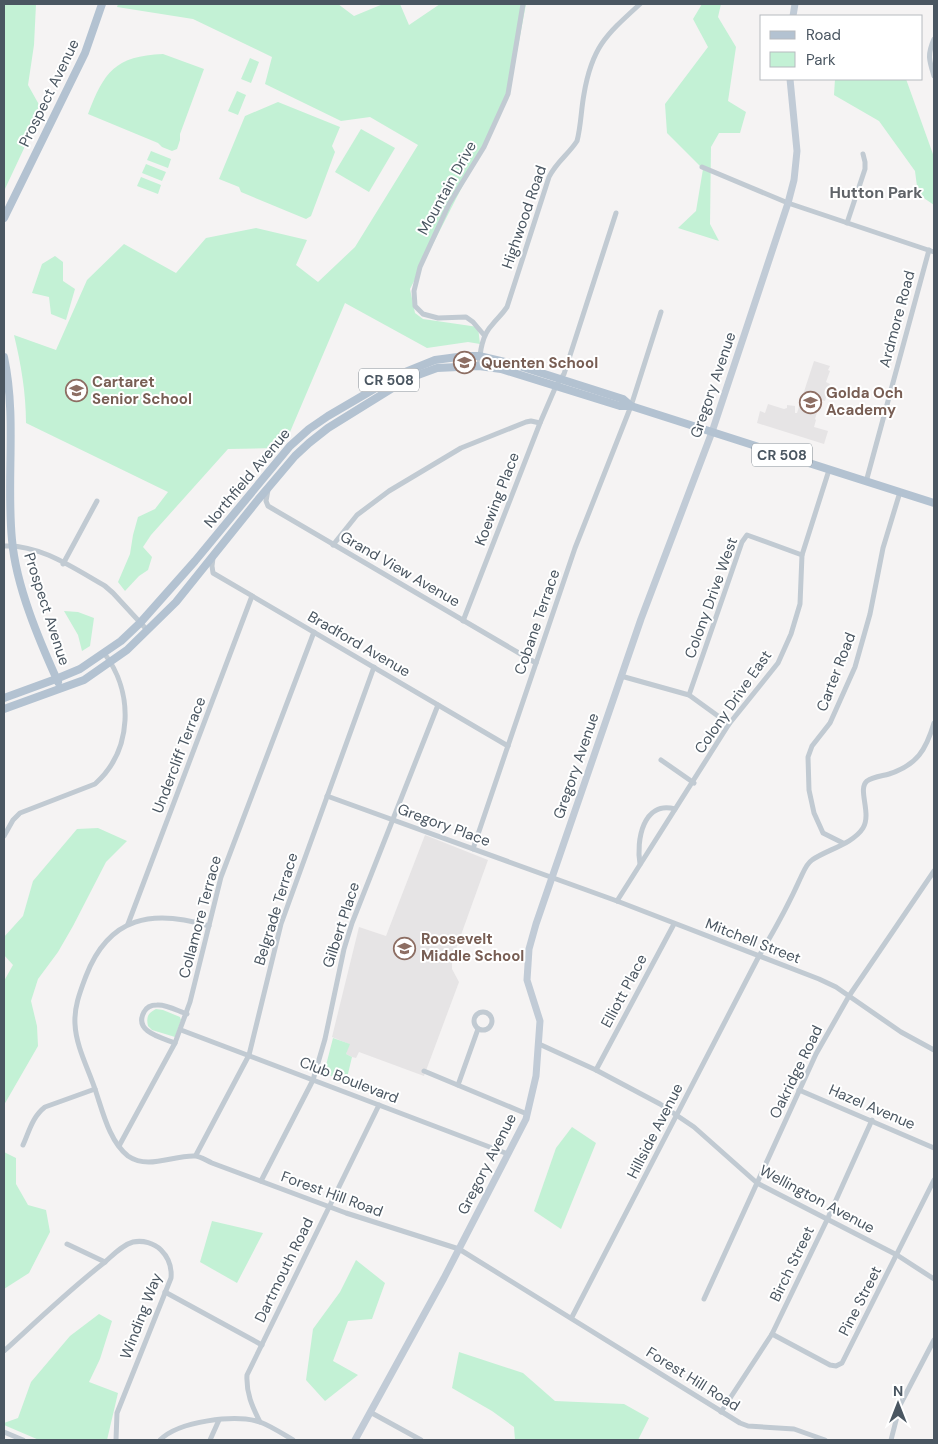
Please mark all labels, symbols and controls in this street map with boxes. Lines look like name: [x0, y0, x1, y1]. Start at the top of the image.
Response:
legend: [760, 15, 923, 80]
text: Road: [806, 25, 841, 45]
street label: Prospect Avenue: [14, 36, 84, 150]
text: Park: [806, 50, 836, 70]
street label: Mountain Drive: [413, 137, 481, 239]
street label: Highwood Road: [497, 163, 551, 271]
district label: Hutton Park: [830, 182, 923, 203]
street label: Ardmore Road: [874, 268, 920, 370]
street label: Gregory Avenue: [685, 329, 741, 441]
school or university icon: Quenten School: [453, 351, 477, 375]
place label: Quenten School: [481, 353, 598, 373]
road number: CR 508: [359, 368, 419, 392]
place label: Cartaret Senior School: [92, 372, 192, 409]
school or university icon: Cartaret Senior School: [64, 379, 88, 403]
place label: Golda Och Academy: [826, 383, 903, 420]
school or university icon: Golda Och Academy: [798, 390, 822, 414]
street label: Northfield Avenue: [199, 424, 295, 532]
road number: CR 508: [752, 444, 812, 466]
street label: Koewing Place: [470, 449, 524, 549]
street label: Grand View Avenue: [336, 526, 464, 612]
street label: Colony Drive West: [680, 535, 742, 661]
street label: Prospect Avenue: [19, 550, 75, 668]
street label: Cobane Terrace: [510, 567, 564, 677]
street label: Bradford Avenue: [304, 606, 414, 682]
street label: Carter Road: [812, 630, 860, 714]
street label: Colony Drive East: [690, 646, 776, 758]
street label: Undercliff Terrace: [148, 694, 210, 816]
street label: Gregory Avenue: [548, 710, 604, 822]
street label: Gregory Place: [395, 799, 493, 851]
street label: Belgrade Terrace: [249, 850, 303, 968]
street label: Collamore Terrace: [174, 853, 226, 981]
street label: Gilbert Place: [318, 880, 364, 970]
street label: Mitchell Street: [702, 914, 804, 968]
place label: Roosevelt Middle School: [421, 929, 524, 966]
school or university icon: Roosevelt Middle School: [393, 936, 417, 960]
street label: Elliott Place: [596, 951, 652, 1031]
street label: Oakridge Road: [765, 1022, 827, 1122]
street label: Club Boulevard: [297, 1052, 401, 1108]
street label: Hillside Avenue: [622, 1080, 688, 1182]
street label: Hazel Avenue: [826, 1080, 918, 1134]
street label: Gregory Avenue: [453, 1110, 521, 1218]
street label: Wellington Avenue: [756, 1160, 878, 1238]
street label: Forest Hill Road: [278, 1166, 386, 1222]
street label: Dartmouth Road: [250, 1214, 318, 1326]
street label: Birch Street: [765, 1223, 819, 1305]
street label: Pine Street: [834, 1263, 886, 1339]
street label: Winding Way: [115, 1269, 167, 1362]
street label: Forest Hill Road: [642, 1342, 744, 1416]
north arrow: [873, 1379, 923, 1429]
text: N: [893, 1382, 903, 1400]

